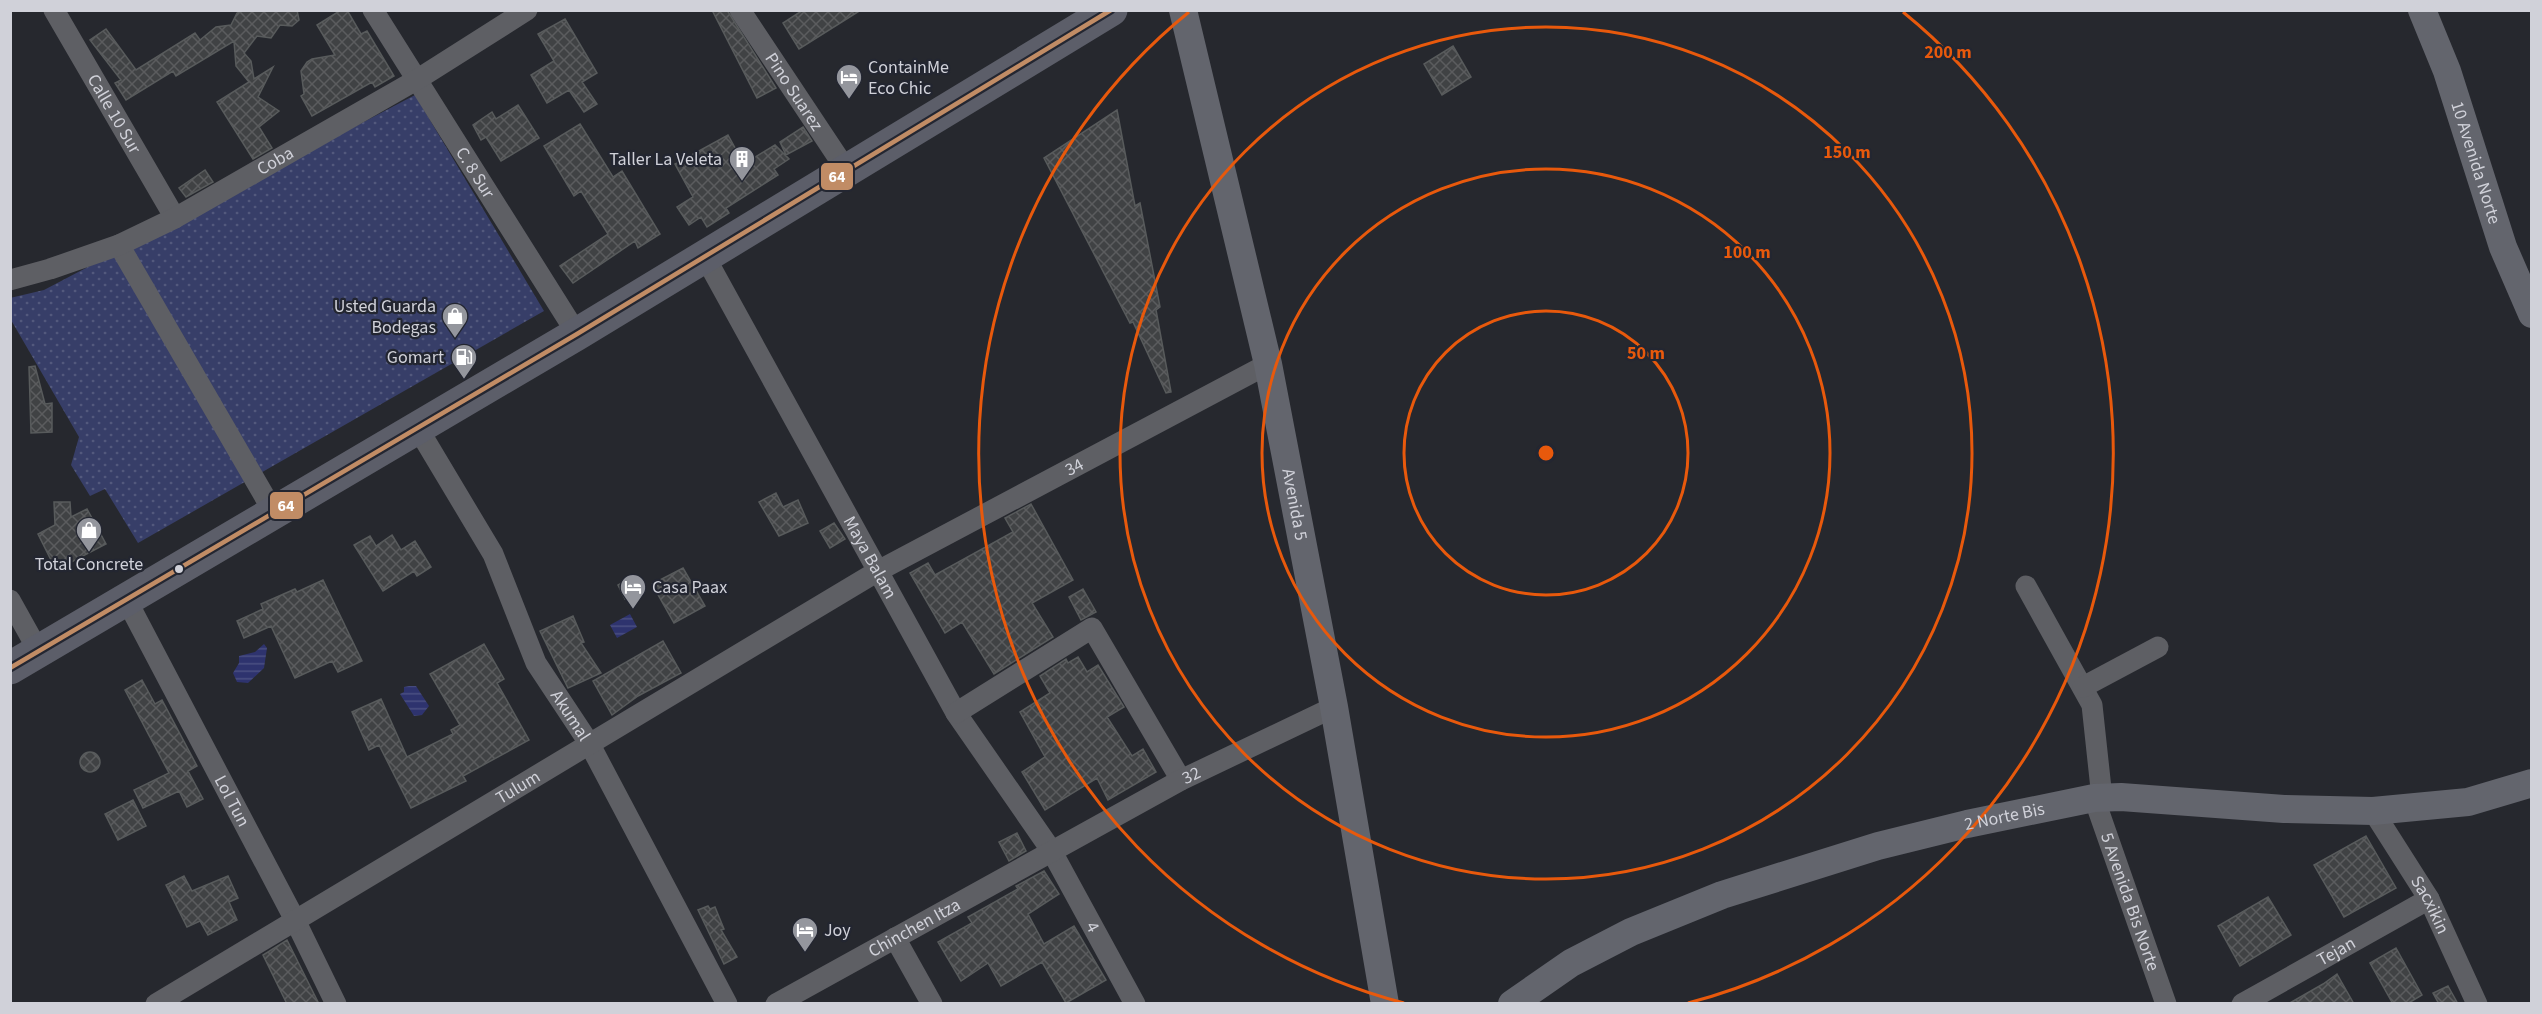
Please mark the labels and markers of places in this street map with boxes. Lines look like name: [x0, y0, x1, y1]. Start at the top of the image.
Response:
place label: ContainMe Eco Chic: [868, 55, 949, 101]
hotel icon: ContainMe Eco Chic: [834, 62, 864, 100]
building icon: Taller La Veleta: [727, 144, 757, 182]
place label: Taller La Veleta: [609, 147, 722, 172]
place label: Usted Guarda Bodegas: [334, 294, 436, 340]
shop icon: Usted Guarda Bodegas: [440, 301, 470, 339]
fuel station icon: Gomart: [449, 342, 479, 380]
place label: Gomart: [387, 345, 444, 370]
centre of rings: [1536, 443, 1556, 463]
shop icon: Total Concrete: [74, 515, 104, 553]
place label: Total Concrete: [35, 552, 143, 577]
unlabelled marker: [173, 563, 185, 575]
hotel icon: Casa Paax: [618, 572, 648, 610]
place label: Casa Paax: [652, 575, 727, 600]
hotel icon: Joy: [790, 915, 820, 953]
place label: Joy: [824, 918, 851, 943]

